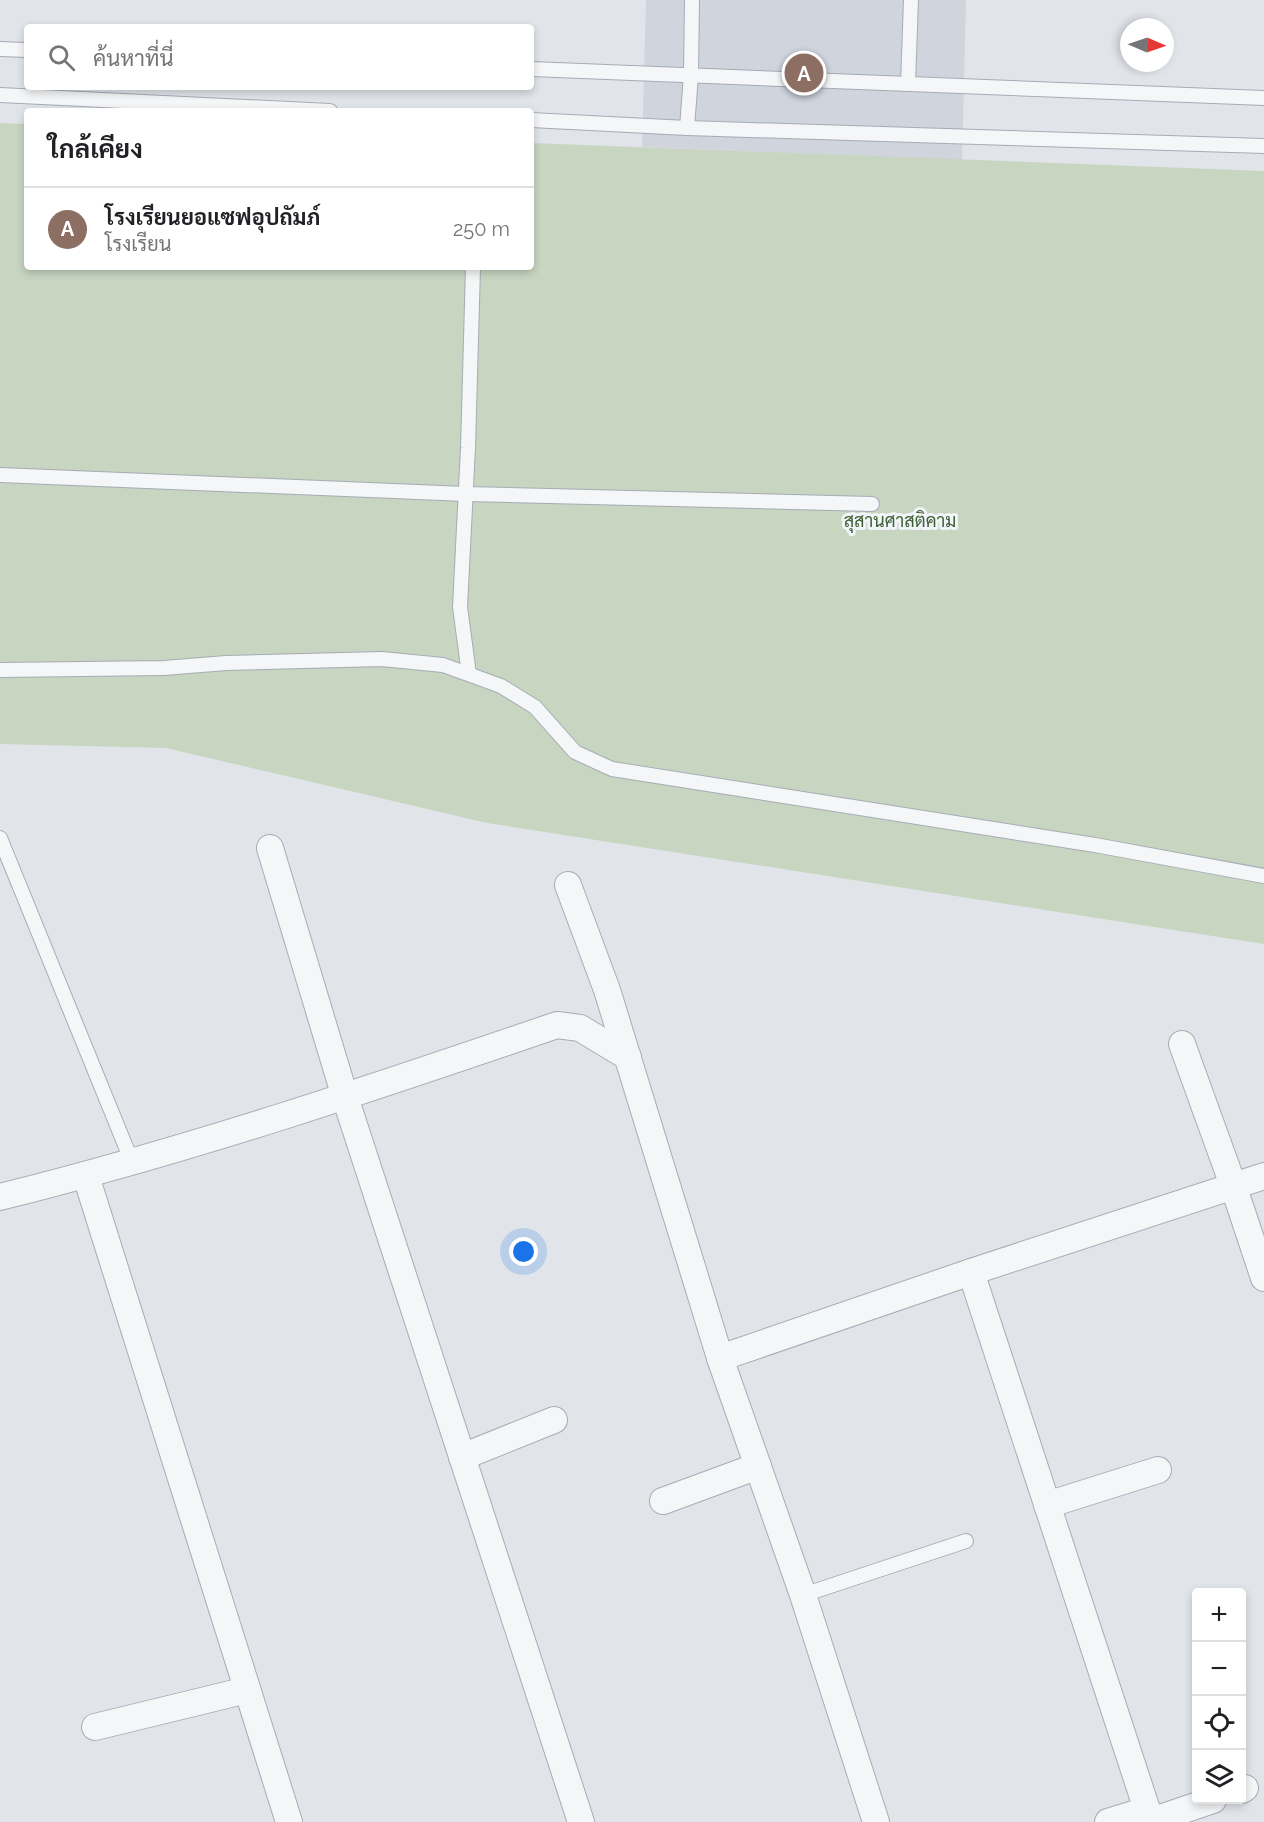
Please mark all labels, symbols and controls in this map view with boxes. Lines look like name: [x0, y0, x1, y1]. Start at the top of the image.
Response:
north arrow: [1120, 18, 1174, 72]
search box: [24, 24, 534, 90]
icon: search: [45, 41, 78, 74]
text: ค้นหาที่นี่: [93, 45, 173, 71]
pin: A: [784, 50, 824, 96]
text: ใกล้เคียง: [48, 134, 143, 164]
text: โรงเรียนยอแซฟอุปถัมภ์: [105, 204, 320, 230]
text: A: [61, 217, 74, 241]
text: 250 m: [453, 217, 510, 241]
text: โรงเรียน: [105, 232, 171, 256]
park label: สุสานศาสติคาม: [844, 510, 956, 533]
your location: [509, 1237, 538, 1266]
map controls: [1192, 1588, 1246, 1804]
button: +: [1192, 1588, 1246, 1642]
button: −: [1192, 1642, 1246, 1696]
button: locate: [1192, 1696, 1246, 1750]
button: layers: [1192, 1750, 1246, 1804]

